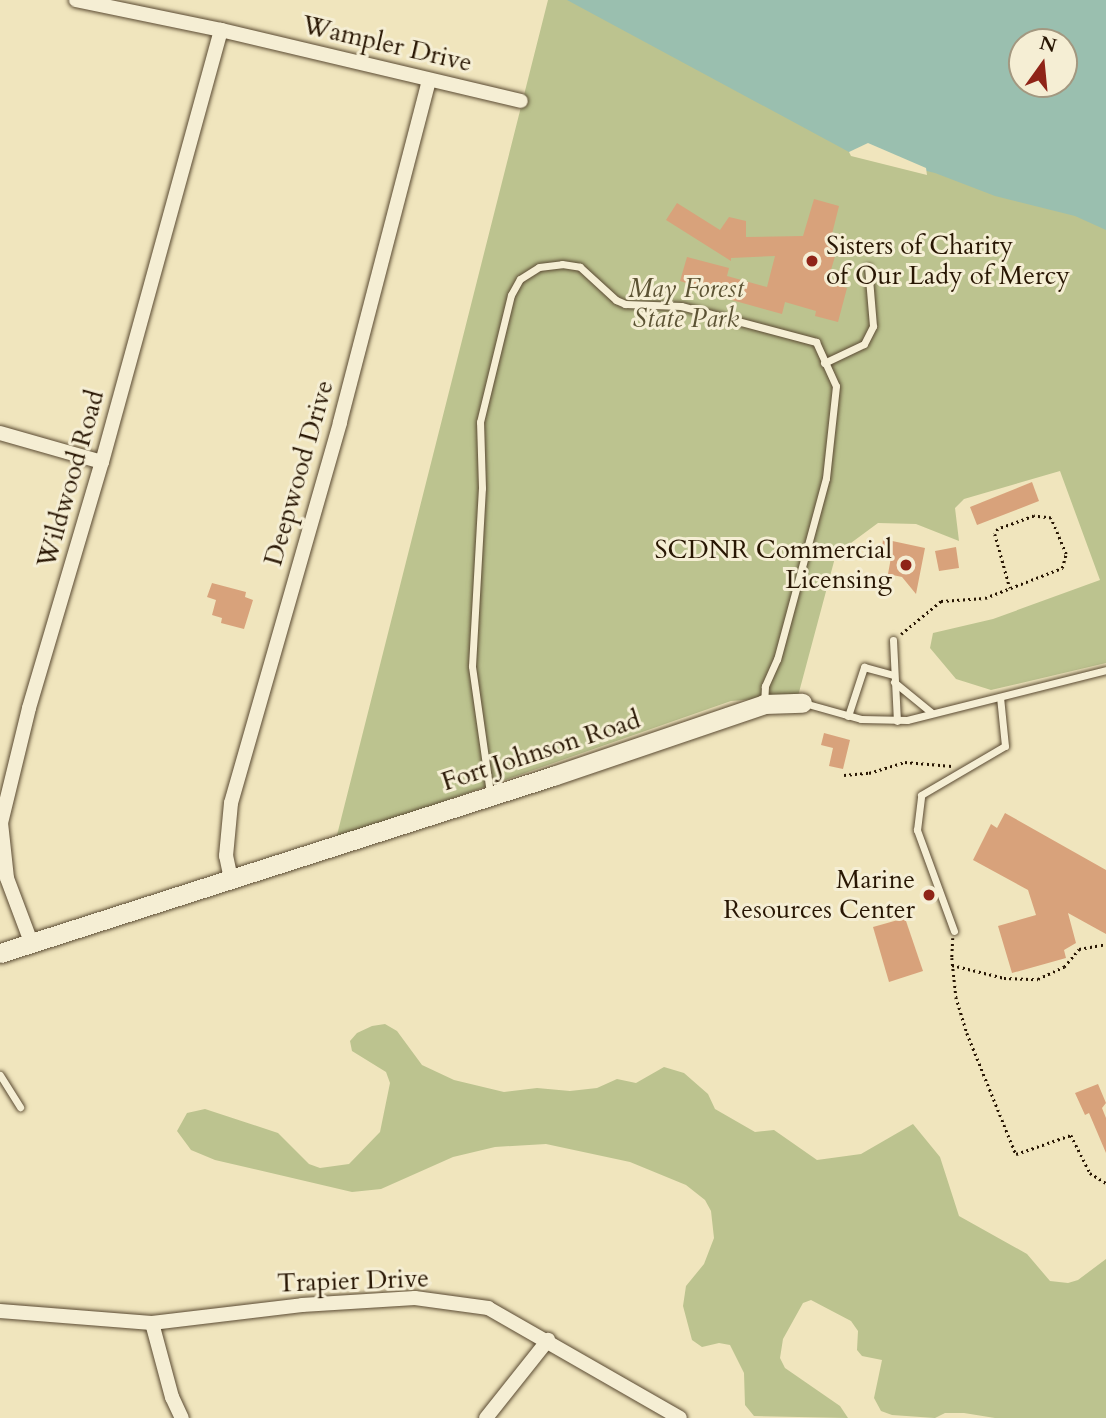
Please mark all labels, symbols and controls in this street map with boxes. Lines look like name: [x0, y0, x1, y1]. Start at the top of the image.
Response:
street label: Wampler Drive: [299, 9, 475, 79]
north arrow: [1008, 28, 1078, 98]
text: N: [1037, 30, 1059, 59]
place label: Sisters of Charity of Our Lady of Mercy: [826, 230, 1070, 292]
marker: Sisters of Charity of Our Lady of Mercy: [804, 253, 820, 269]
park label: May Forest State Park: [628, 273, 744, 334]
street label: Deepwood Drive: [258, 377, 340, 569]
street label: Wildwood Road: [31, 387, 111, 571]
place label: SCDNR Commercial Licensing: [655, 534, 892, 596]
marker: SCDNR Commercial Licensing: [898, 557, 914, 573]
street label: Fort Johnson Road: [438, 704, 644, 798]
place label: Marine Resources Center: [723, 864, 915, 926]
marker: Marine Resources Center: [921, 887, 937, 903]
street label: Trapier Drive: [276, 1263, 430, 1299]

